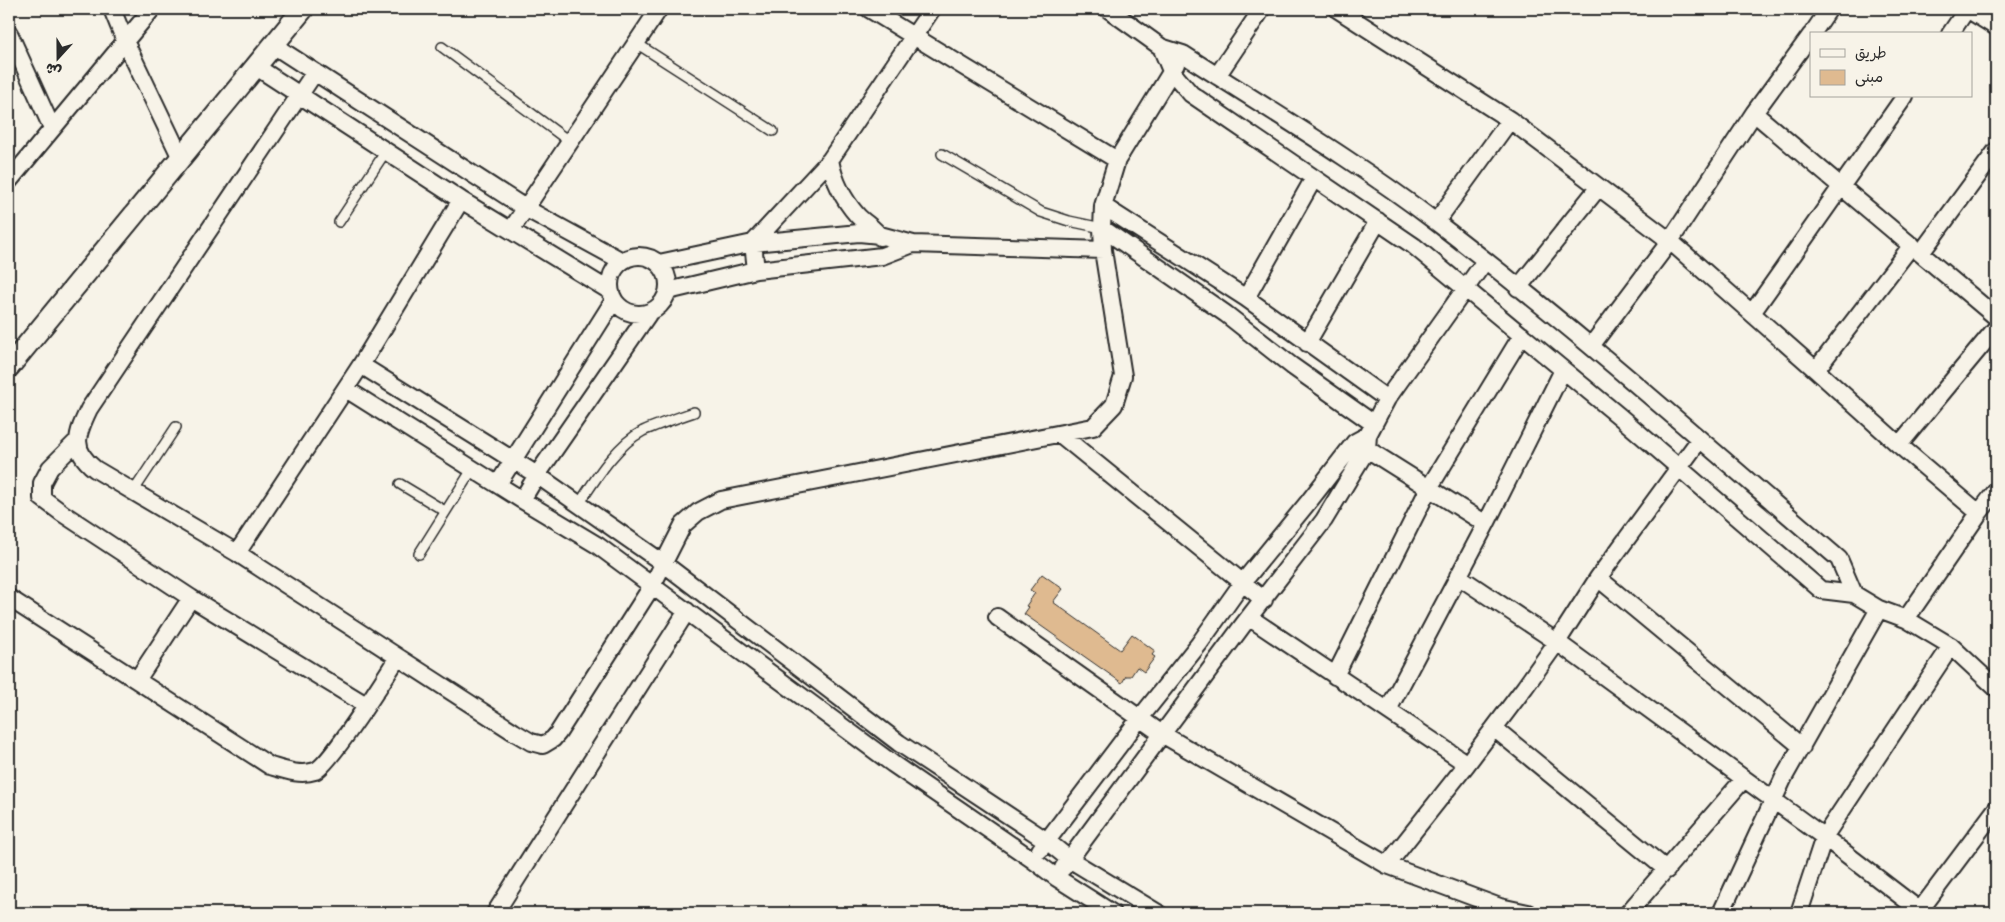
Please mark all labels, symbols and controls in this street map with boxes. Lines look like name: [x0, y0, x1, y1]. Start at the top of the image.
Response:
north arrow: [32, 32, 82, 82]
legend: [1810, 32, 1972, 98]
text: طريق: [1855, 44, 1887, 63]
text: ش: [43, 59, 64, 80]
text: مبنى: [1855, 68, 1883, 87]

